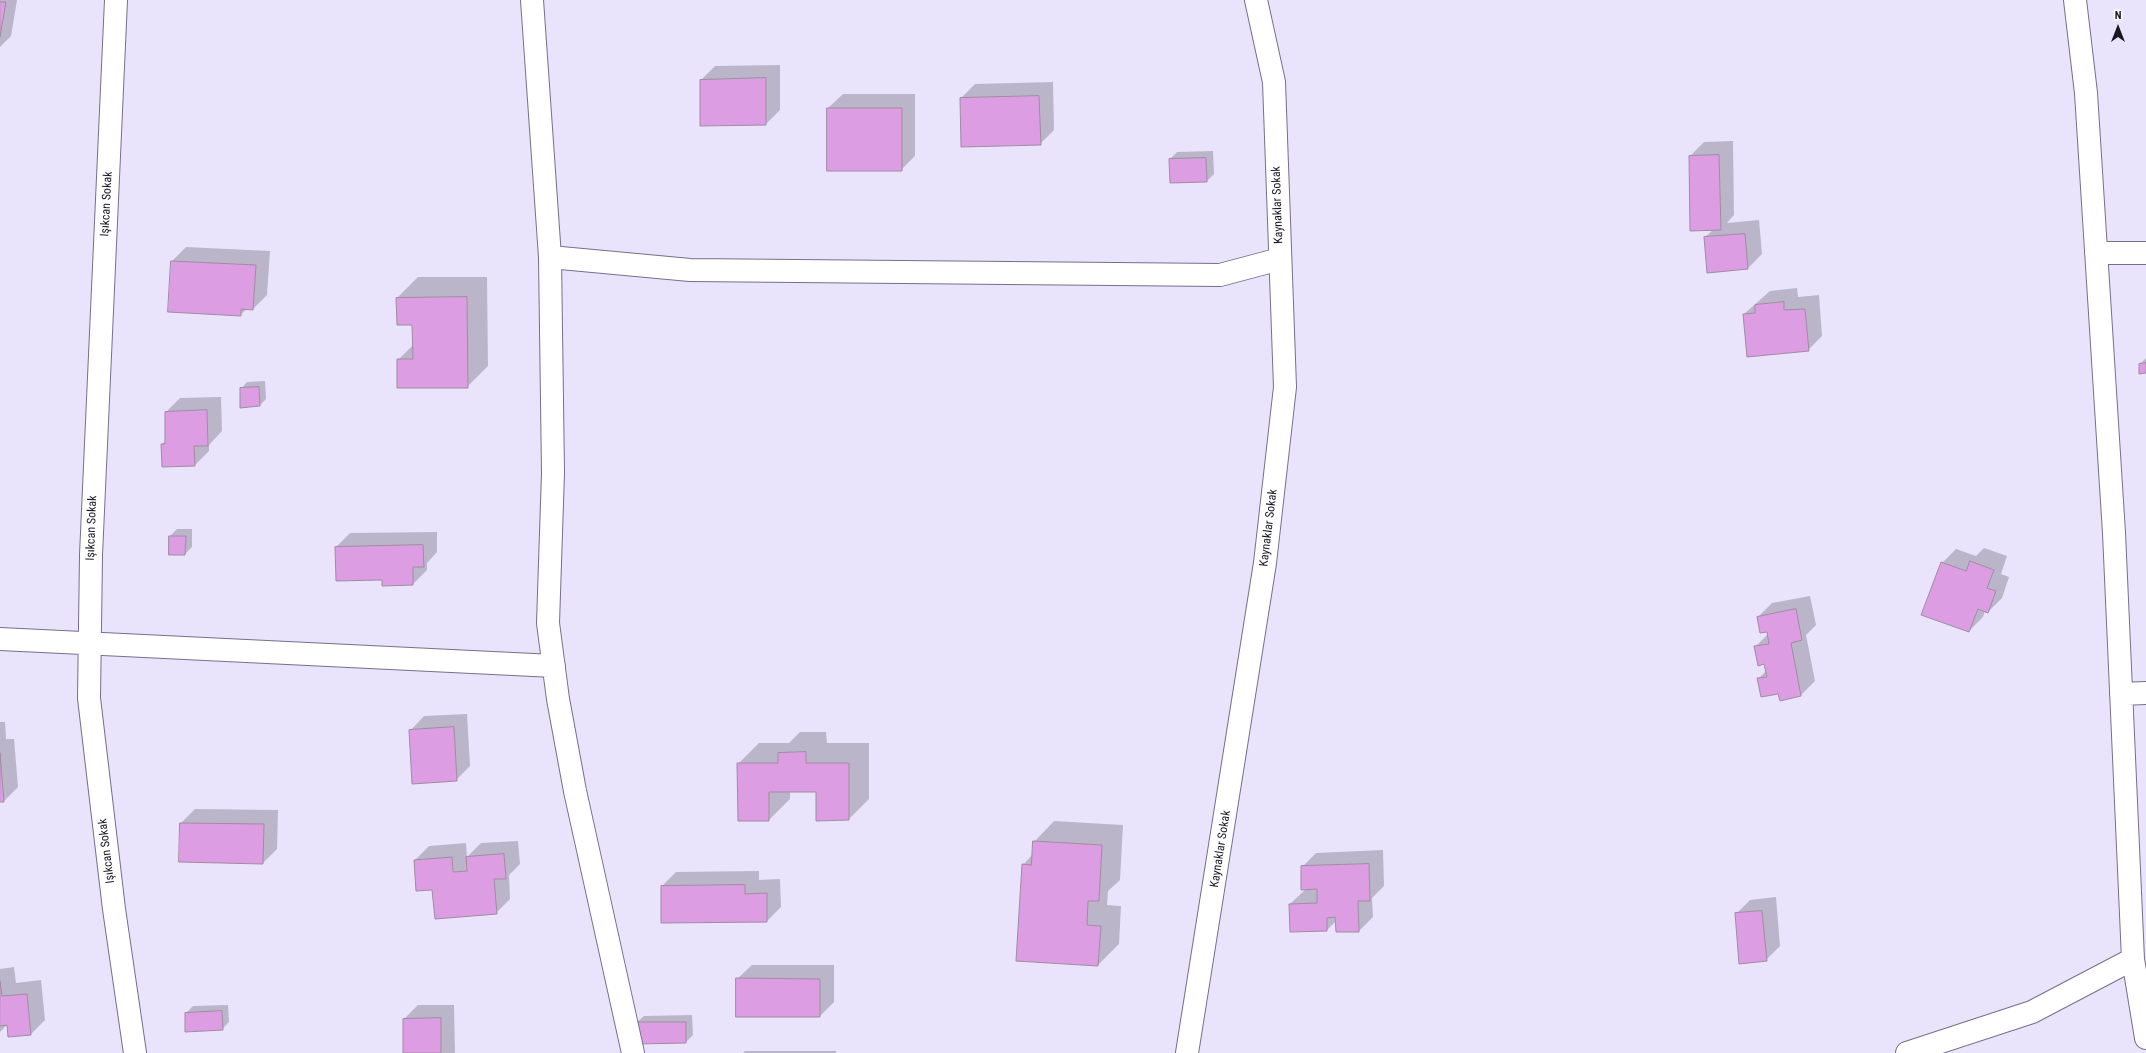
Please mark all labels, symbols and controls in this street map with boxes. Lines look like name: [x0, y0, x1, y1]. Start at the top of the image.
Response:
north arrow: [2098, 8, 2138, 48]
text: N: [2115, 9, 2121, 22]
street label: Kaynaklar Sokak: [1269, 166, 1287, 244]
street label: Işıkcan Sokak: [98, 171, 116, 237]
street label: Kaynaklar Sokak: [1257, 488, 1281, 568]
street label: Işıkcan Sokak: [84, 495, 100, 561]
street label: Kaynaklar Sokak: [1208, 809, 1234, 889]
street label: Işıkcan Sokak: [96, 818, 118, 884]

